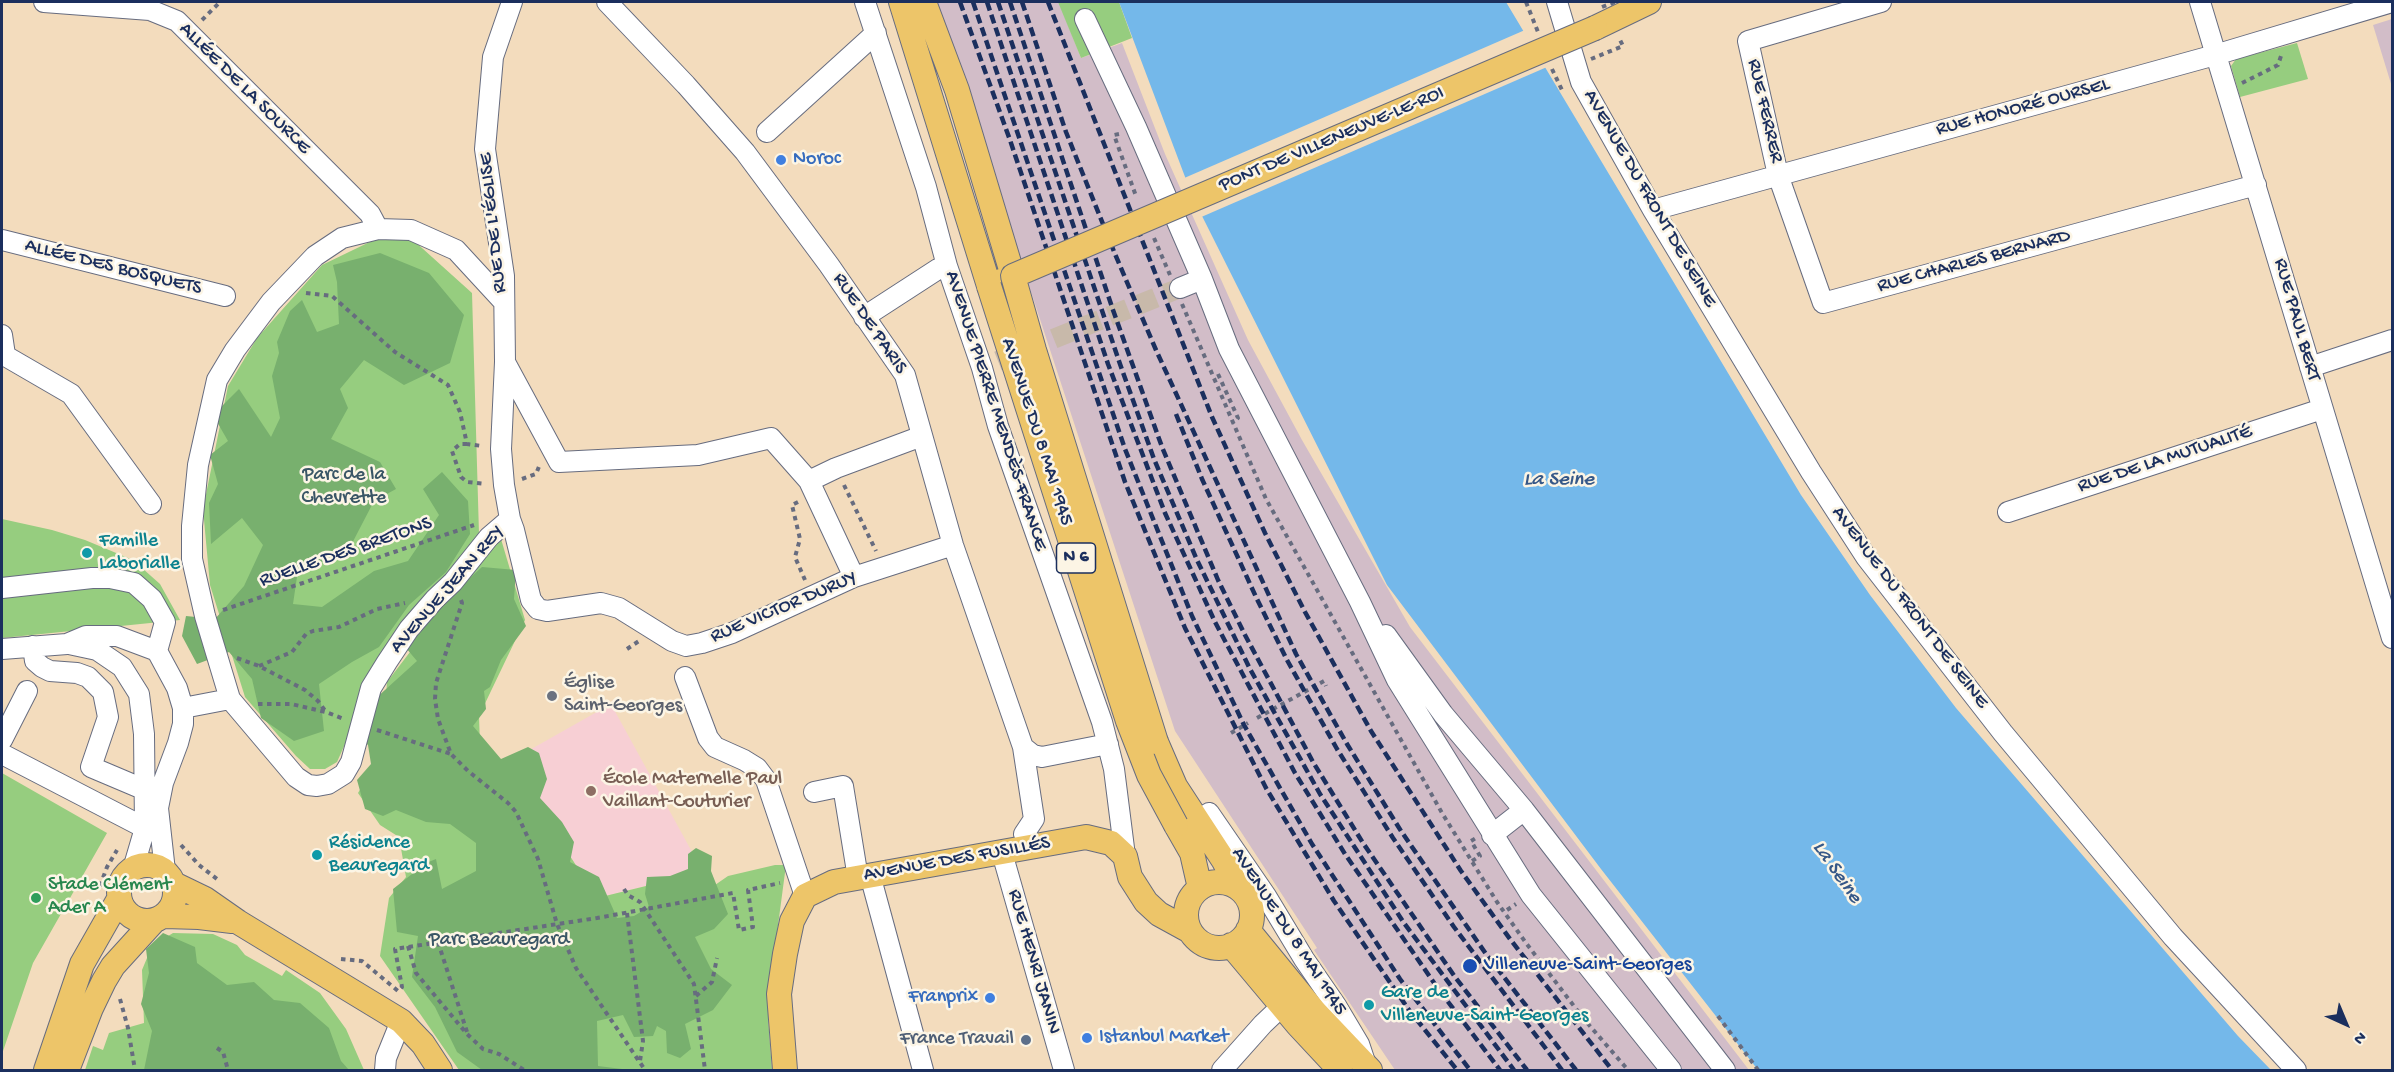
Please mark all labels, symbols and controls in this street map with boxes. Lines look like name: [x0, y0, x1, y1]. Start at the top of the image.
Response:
street label: ALLÉE DE LA SOURCE: [173, 18, 315, 160]
street label: RUE FERRER: [1740, 57, 1788, 165]
street label: RUE HONORÉ OURSEL: [1934, 73, 2112, 143]
street label: PONT DE VILLENEUVE-LE-ROI: [1216, 82, 1448, 198]
street label: AVENUE DU FRONT DE SEINE: [1577, 86, 1721, 312]
place label: Noroc: [793, 148, 841, 172]
street label: RUE DE L'ÉGLISE: [475, 152, 513, 294]
marker: Noroc: [774, 153, 788, 167]
street label: RUE CHARLES BERNARD: [1875, 225, 2073, 299]
street label: ALLÉE DES BOSQUETS: [22, 234, 204, 302]
street label: RUE PAUL BERT: [2267, 256, 2325, 384]
street label: AVENUE PIERRE MENDÈS-FRANCE: [938, 268, 1052, 554]
street label: RUE DE PARIS: [826, 269, 912, 379]
street label: AVENUE DU 8 MAI 1945: [994, 335, 1078, 529]
street label: RUE DE LA MUTUALITÉ: [2075, 420, 2255, 500]
park label: Parc de la Chevrette: [302, 464, 386, 511]
water label: La Seine: [1524, 468, 1594, 494]
street label: AVENUE DU FRONT DE SEINE: [1825, 502, 1993, 714]
street label: RUELLE DES BRETONS: [256, 512, 436, 594]
street label: AVENUE JEAN REY: [386, 521, 510, 659]
place label: Famille Laborialle: [99, 530, 180, 577]
road number: N 6: [1056, 543, 1096, 573]
marker: Famille Laborialle: [80, 546, 94, 560]
street label: RUE VICTOR DURUY: [707, 566, 861, 650]
place label: Église Saint-Georges: [564, 672, 682, 719]
marker: Église Saint-Georges: [545, 689, 559, 703]
place label: École Maternelle Paul Vaillant-Couturier: [603, 768, 782, 815]
marker: École Maternelle Paul Vaillant-Couturier: [584, 784, 598, 798]
place label: Résidence Beauregard: [329, 832, 429, 879]
street label: AVENUE DES FUSILLÉS: [862, 832, 1052, 888]
water label: La Seine: [1806, 837, 1866, 909]
street label: AVENUE DU 8 MAI 1945: [1225, 843, 1351, 1021]
marker: Résidence Beauregard: [310, 848, 324, 862]
place label: Stade Clément Ader A: [48, 874, 171, 921]
street label: RUE HENRI JANIN: [1001, 887, 1065, 1037]
marker: Stade Clément Ader A: [29, 891, 43, 905]
park label: Parc Beauregard: [429, 929, 569, 953]
place label: Villeneuve-Saint-Georges: [1484, 954, 1691, 978]
marker: Villeneuve-Saint-Georges: [1461, 957, 1479, 975]
place label: Gare de Villeneuve-Saint-Georges: [1381, 982, 1588, 1029]
place label: Franprix: [908, 986, 978, 1010]
marker: Franprix: [983, 991, 997, 1005]
north arrow: [2316, 994, 2376, 1054]
marker: Gare de Villeneuve-Saint-Georges: [1362, 998, 1376, 1012]
place label: Istanbul Market: [1099, 1026, 1228, 1050]
text: N: [2348, 1027, 2369, 1048]
place label: France Travail: [900, 1028, 1014, 1052]
marker: Istanbul Market: [1080, 1031, 1094, 1045]
marker: France Travail: [1019, 1033, 1033, 1047]

